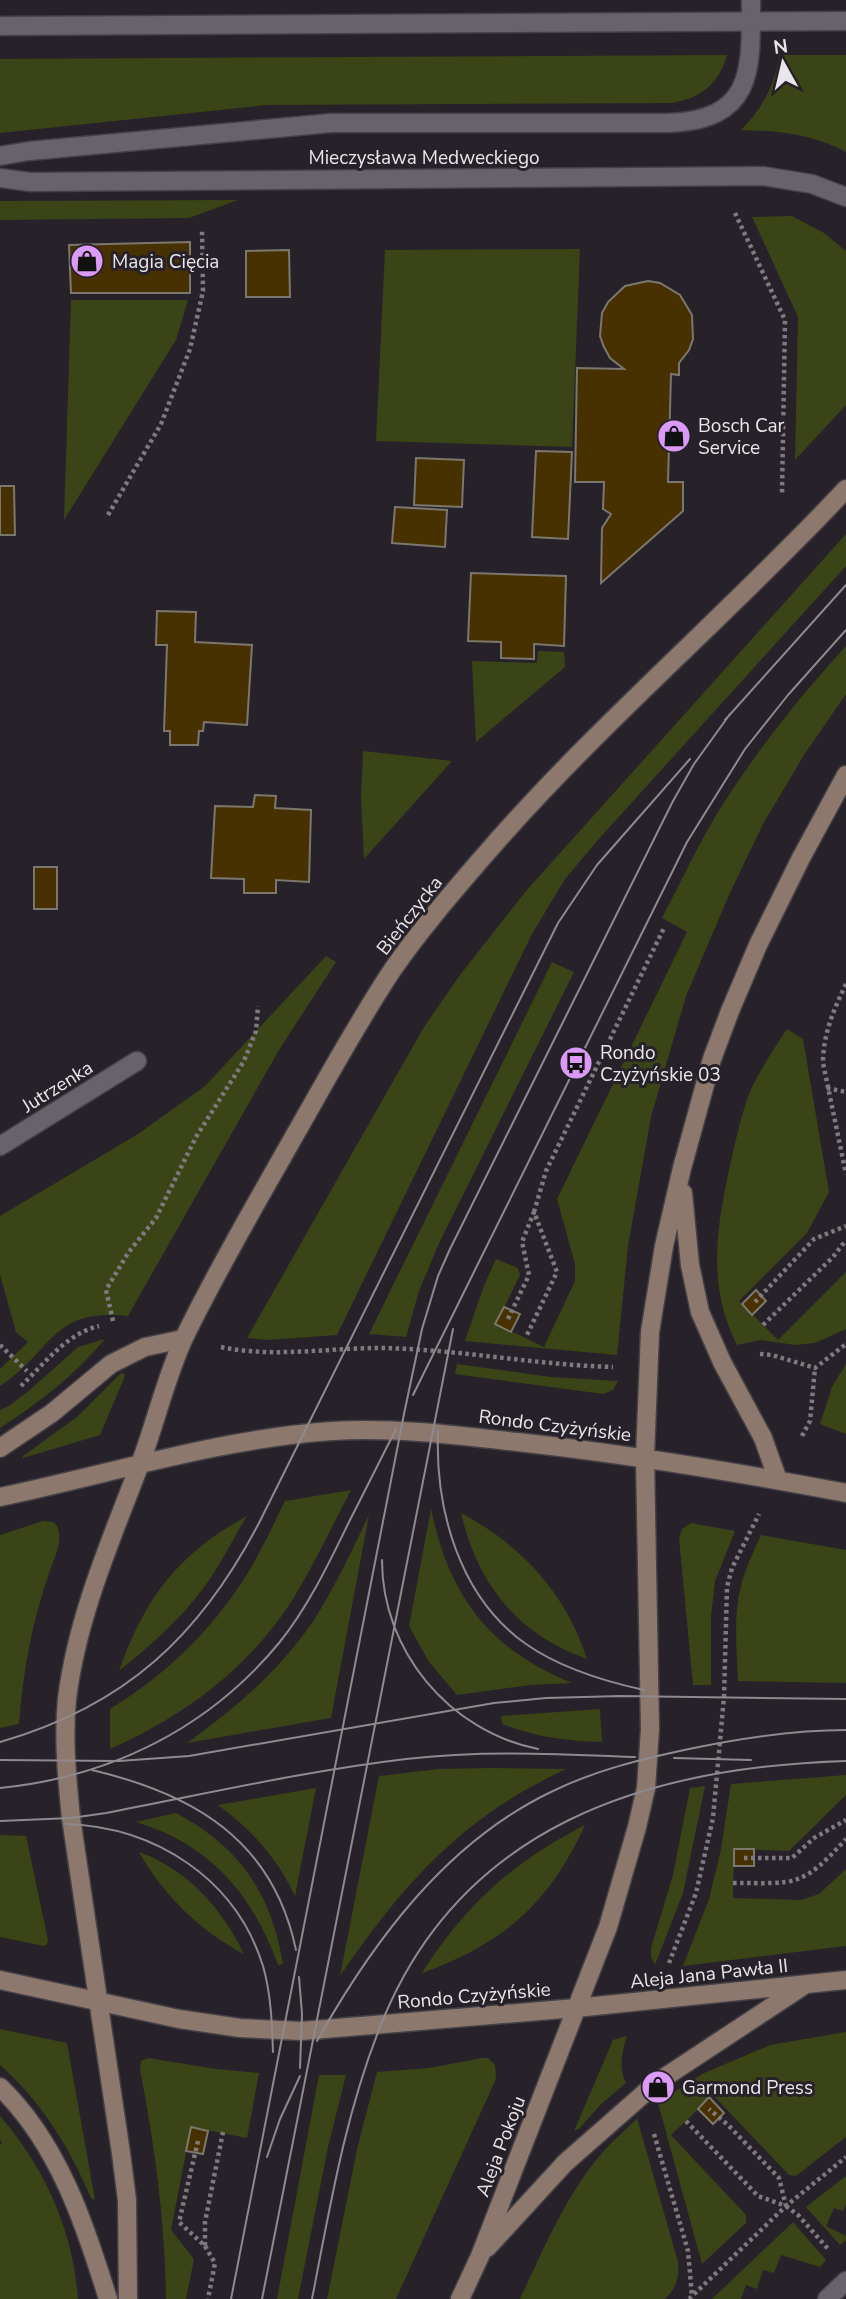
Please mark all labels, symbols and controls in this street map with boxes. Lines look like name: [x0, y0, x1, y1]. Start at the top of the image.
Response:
north arrow: [748, 28, 818, 98]
text: N: [772, 33, 790, 61]
street label: Mieczysława Medweckiego: [308, 145, 540, 171]
shop icon: Magia Cięcia: [68, 242, 106, 280]
place label: Magia Cięcia: [112, 249, 219, 275]
place label: Bosch Car Service: [698, 413, 785, 461]
shop icon: Bosch Car Service: [655, 417, 693, 455]
street label: Bieńczycka: [371, 871, 449, 960]
place label: Rondo Czyżyńskie 03: [600, 1040, 721, 1088]
bus stop icon: Rondo Czyżyńskie 03: [557, 1044, 595, 1082]
street label: Jutrzenka: [16, 1055, 98, 1119]
street label: Rondo Czyżyńskie: [477, 1404, 633, 1448]
street label: Aleja Jana Pawła II: [629, 1953, 789, 1995]
street label: Rondo Czyżyńskie: [396, 1976, 552, 2016]
shop icon: Garmond Press: [639, 2068, 677, 2106]
place label: Garmond Press: [682, 2075, 813, 2101]
street label: Aleja Pokoju: [470, 2092, 532, 2201]

